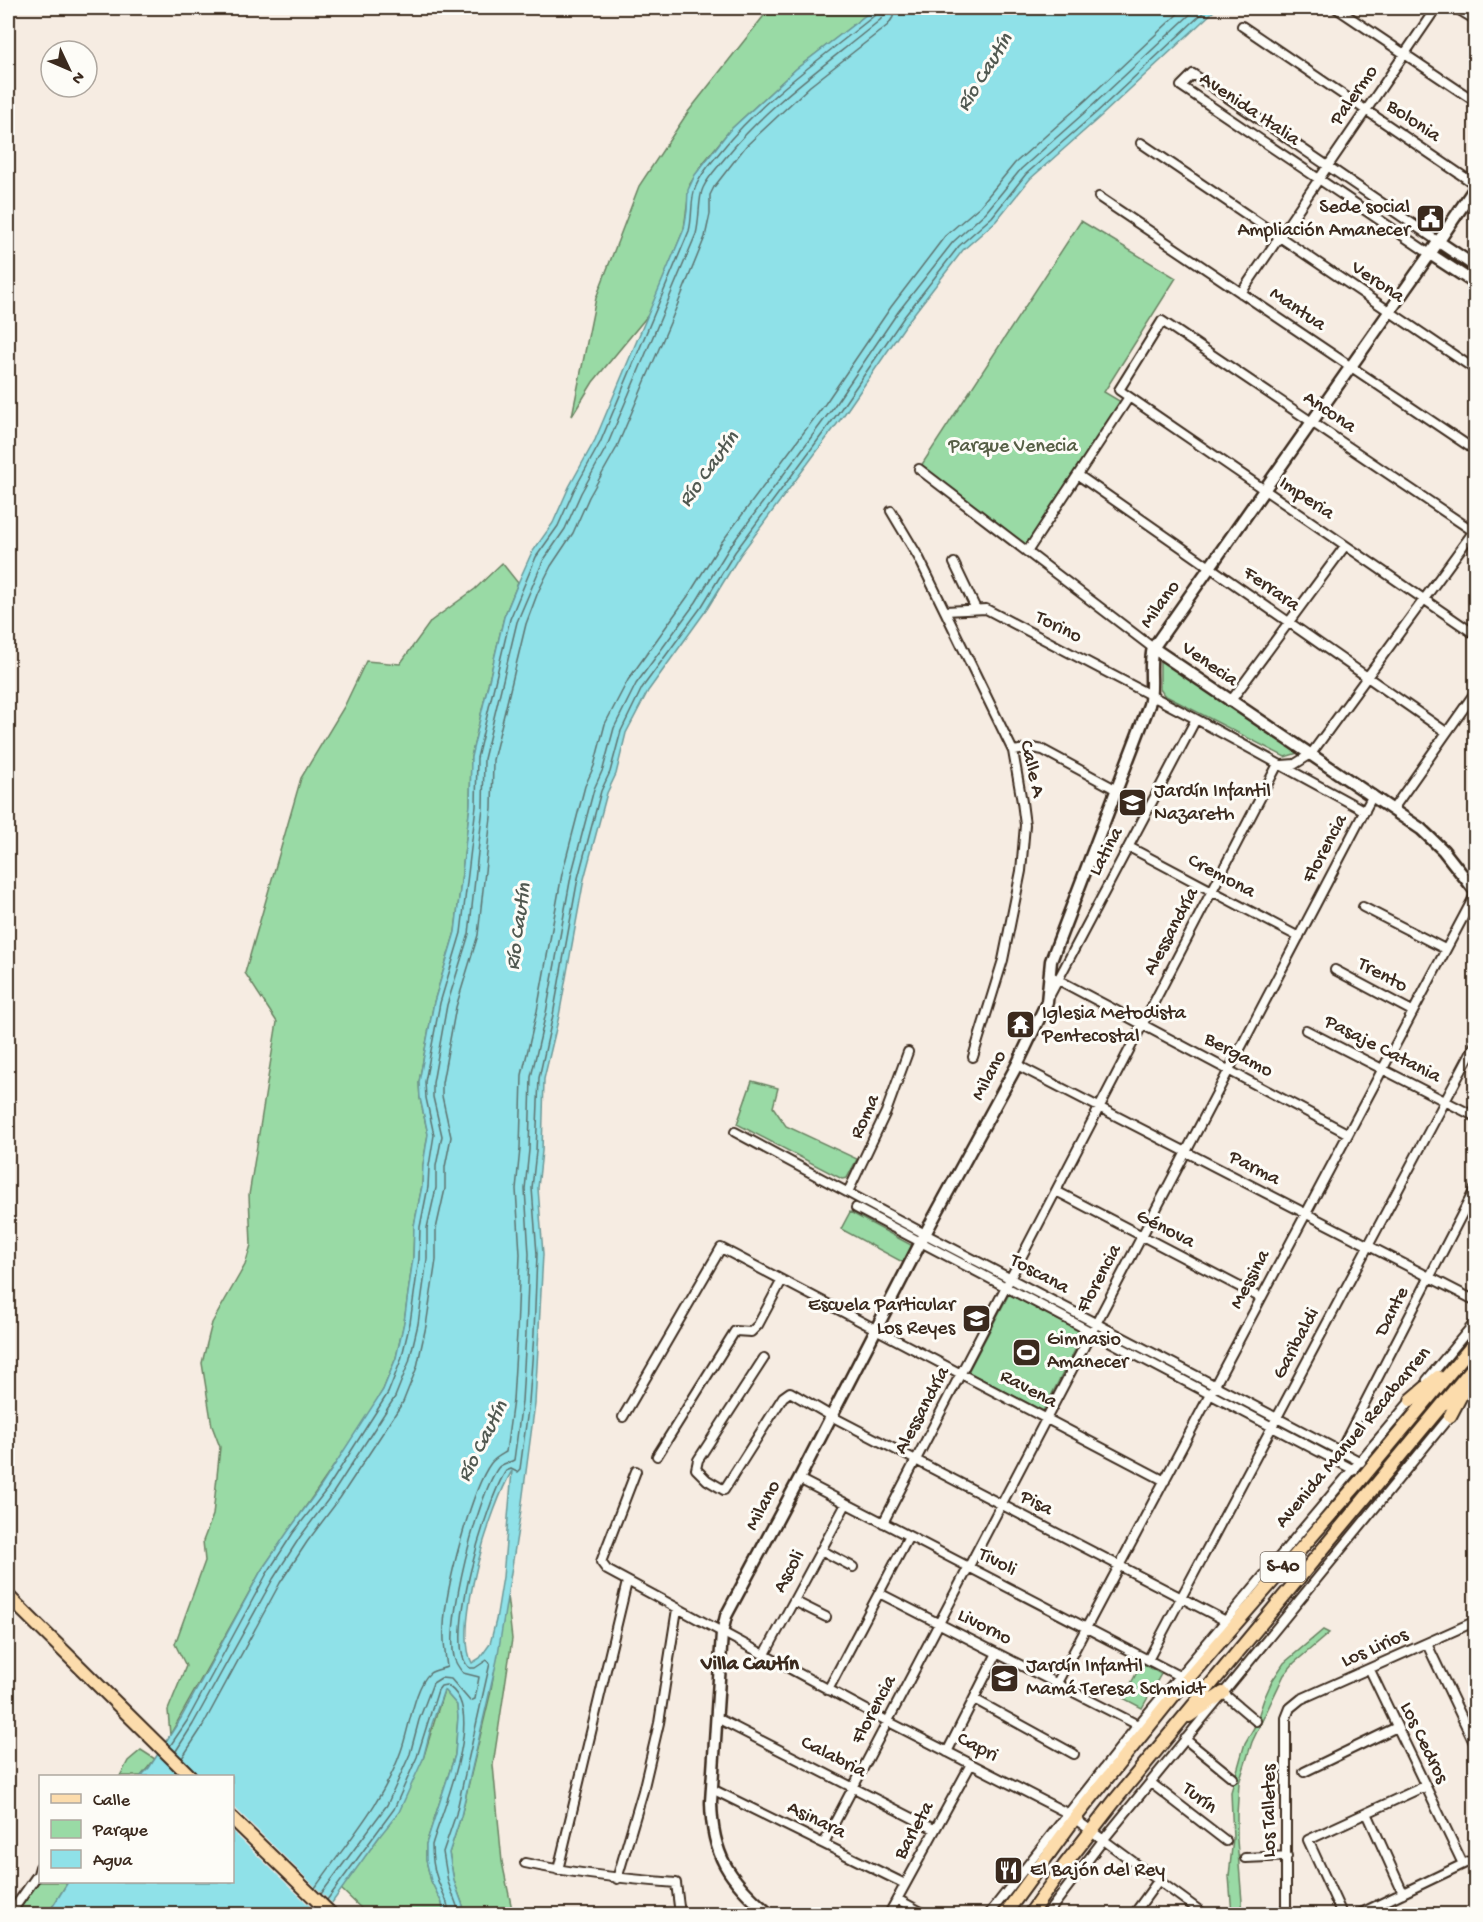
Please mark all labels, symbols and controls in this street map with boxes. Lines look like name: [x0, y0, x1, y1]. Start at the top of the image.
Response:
water label: Río Cautín: [952, 28, 1020, 117]
north arrow: [39, 39, 99, 99]
street label: Palermo: [1325, 61, 1384, 131]
text: N: [66, 67, 88, 88]
street label: Avenida Italia: [1194, 68, 1304, 153]
street label: Bolonia: [1381, 95, 1445, 149]
place label: Sede social Ampliación Amanecer: [1237, 197, 1412, 243]
public building icon: Sede social Ampliación Amanecer: [1415, 203, 1447, 235]
street label: Verona: [1345, 256, 1409, 310]
street label: Mantua: [1264, 283, 1330, 338]
street label: Ancona: [1298, 387, 1361, 440]
water label: Río Cautín: [674, 426, 746, 513]
park label: Parque Venecia: [947, 436, 1078, 459]
street label: Imperia: [1274, 472, 1339, 526]
street label: Ferrara: [1237, 562, 1305, 618]
street label: Milano: [1136, 577, 1186, 633]
street label: Torino: [1030, 606, 1085, 649]
street label: Venecia: [1176, 637, 1242, 693]
street label: Calle A: [1013, 738, 1049, 801]
place label: Jardín Infantil Nazareth: [1154, 781, 1271, 827]
school or university icon: Jardín Infantil Nazareth: [1117, 787, 1149, 819]
street label: Florencia: [1298, 810, 1354, 888]
street label: Latina: [1085, 823, 1130, 880]
street label: Cremona: [1183, 850, 1260, 905]
water label: Río Cautín: [502, 881, 539, 972]
street label: Alessandría: [1139, 883, 1205, 980]
street label: Trento: [1352, 953, 1411, 999]
place label: Iglesia Metodista Pentecostal: [1041, 1003, 1187, 1049]
temple icon: Iglesia Metodista Pentecostal: [1005, 1009, 1037, 1041]
street label: Pasaje Catania: [1319, 1010, 1445, 1090]
street label: Bergamo: [1199, 1028, 1276, 1084]
street label: Milano: [967, 1047, 1013, 1105]
street label: Roma: [846, 1090, 886, 1143]
street label: Parma: [1224, 1146, 1284, 1192]
street label: Génova: [1132, 1206, 1199, 1255]
street label: Florencia: [1072, 1240, 1128, 1318]
street label: Messina: [1226, 1246, 1277, 1314]
street label: Toscana: [1004, 1249, 1073, 1301]
street label: Dante: [1370, 1283, 1415, 1342]
place label: Escuela Particular Los Reyes: [808, 1295, 957, 1341]
school or university icon: Escuela Particular Los Reyes: [960, 1302, 992, 1334]
street label: Garibaldi: [1269, 1304, 1325, 1384]
place label: Gimnasio Amanecer: [1047, 1329, 1130, 1375]
sports icon: Gimnasio Amanecer: [1010, 1336, 1042, 1368]
street label: Avenida Manuel Recabarren: [1271, 1342, 1437, 1533]
street label: Alessandría: [890, 1362, 956, 1459]
street label: Ravena: [996, 1365, 1061, 1415]
water label: Río Cautín: [453, 1396, 515, 1487]
street label: Milano: [741, 1477, 787, 1535]
street label: Pisa: [1015, 1486, 1057, 1522]
street label: Tivoli: [973, 1543, 1020, 1582]
street label: Ascoli: [769, 1547, 811, 1597]
road number: S-40: [1260, 1552, 1306, 1582]
street label: Livorno: [953, 1605, 1015, 1651]
street label: Los Lirios: [1338, 1624, 1413, 1674]
district label: Villa Cautín: [700, 1653, 800, 1678]
place label: Jardín Infantil Mamá Teresa Schmidt: [1026, 1656, 1207, 1702]
school or university icon: Jardín Infantil Mamá Teresa Schmidt: [989, 1663, 1021, 1695]
street label: Florencia: [847, 1671, 903, 1749]
street label: Los Cedros: [1393, 1699, 1453, 1788]
street label: Capri: [953, 1728, 1001, 1768]
street label: Calabria: [796, 1732, 870, 1785]
street label: Los Talletes: [1259, 1764, 1282, 1858]
legend: [39, 1775, 234, 1883]
street label: Turín: [1176, 1778, 1221, 1820]
text: Calle: [93, 1791, 131, 1812]
street label: Asinara: [783, 1797, 850, 1845]
street label: Barleta: [889, 1797, 941, 1865]
text: Parque: [92, 1821, 149, 1842]
text: Agua: [93, 1851, 133, 1872]
restaurant icon: El Bajón del Rey: [993, 1855, 1025, 1887]
place label: El Bajón del Rey: [1030, 1860, 1165, 1883]

